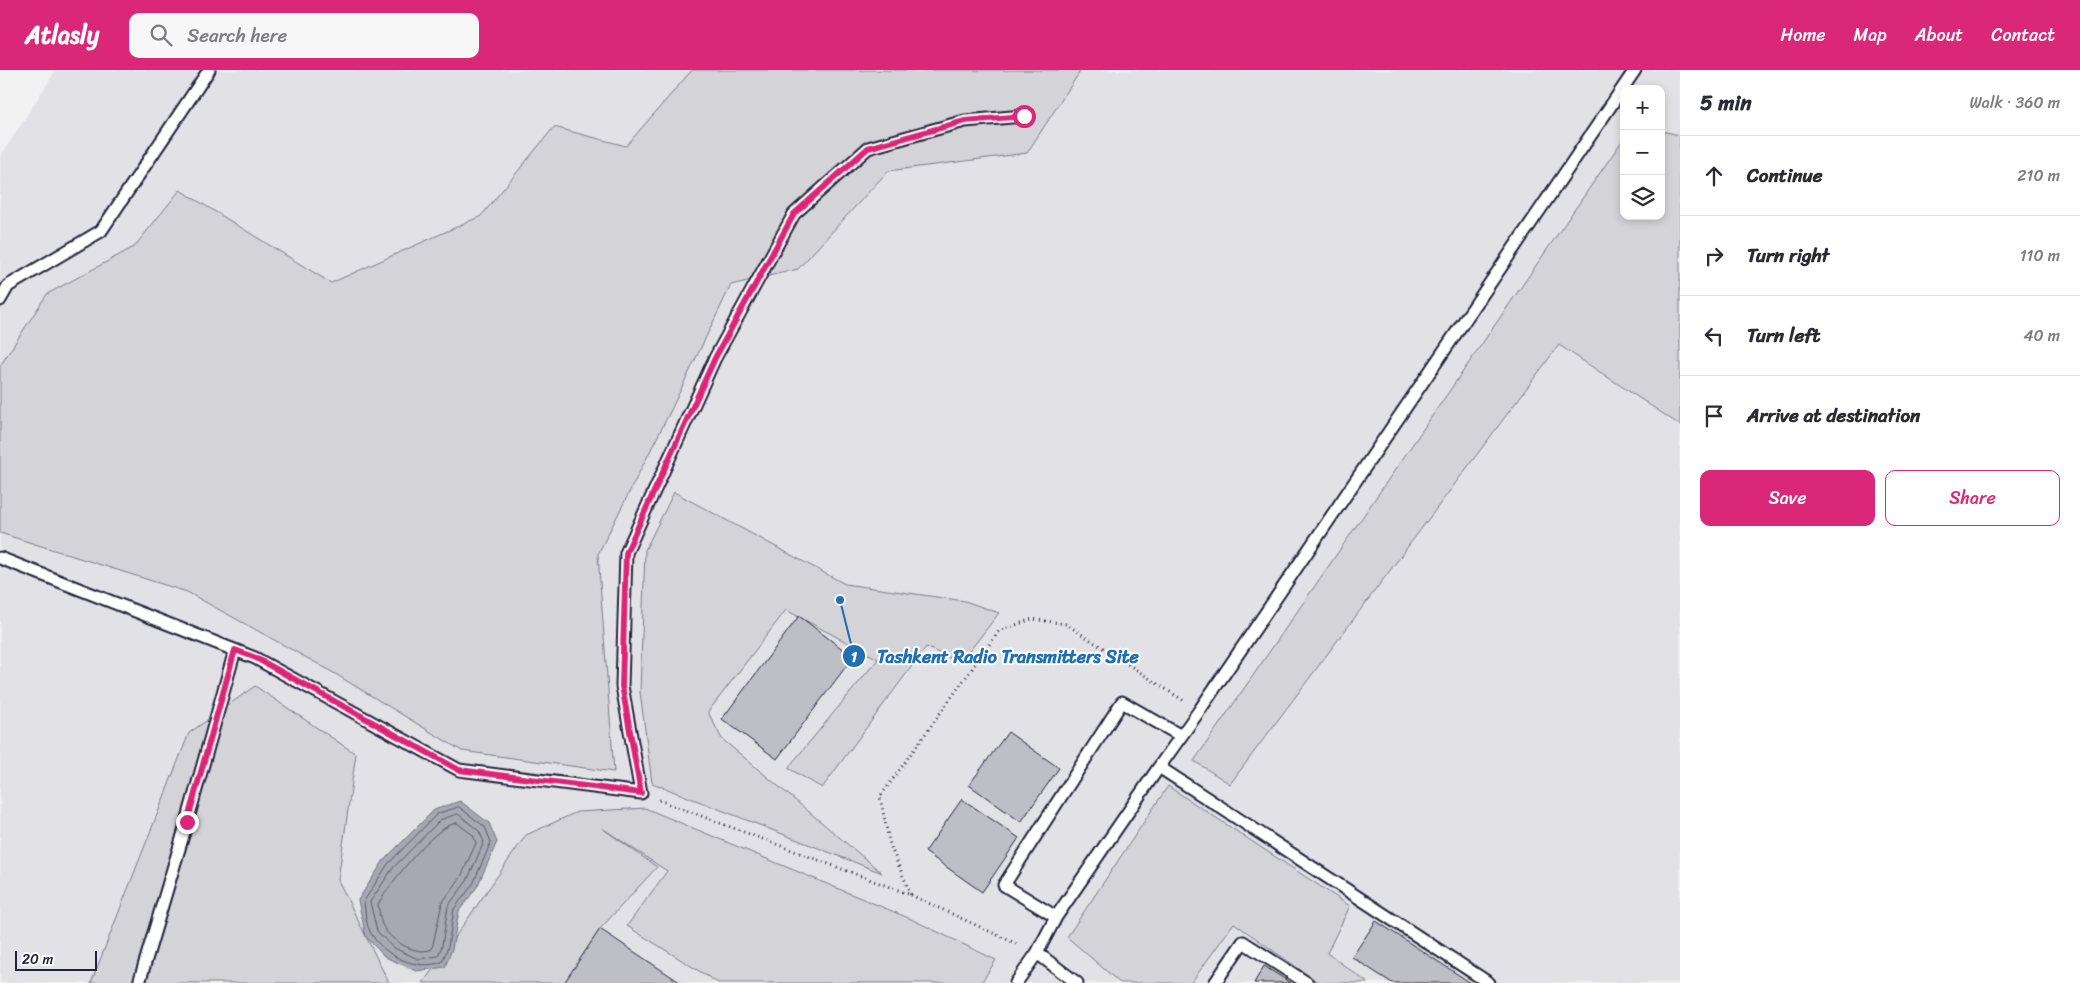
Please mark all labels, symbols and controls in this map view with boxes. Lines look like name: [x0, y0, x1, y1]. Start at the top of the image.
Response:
search box: [129, 13, 479, 58]
text: Atlasly: [25, 14, 99, 56]
text: Search here: [187, 19, 287, 52]
text: Home: [1781, 19, 1826, 51]
text: Map: [1854, 19, 1887, 51]
text: About: [1915, 19, 1963, 51]
text: Contact: [1991, 19, 2055, 51]
icon: search: [147, 21, 175, 49]
text: 5 min: [1700, 84, 1752, 122]
map controls: [1620, 85, 1665, 220]
button: +: [1620, 85, 1665, 130]
text: Walk · 360 m: [1970, 88, 2060, 117]
route start: [1013, 105, 1036, 128]
button: −: [1620, 130, 1665, 175]
text: Continue: [1747, 159, 1823, 192]
text: 210 m: [2017, 161, 2060, 190]
icon: ahead: [1700, 162, 1728, 190]
button: layers: [1620, 175, 1665, 220]
text: Turn right: [1747, 239, 1829, 272]
text: 110 m: [2020, 241, 2060, 270]
icon: right: [1700, 242, 1728, 270]
text: Turn left: [1747, 319, 1820, 352]
text: 40 m: [2023, 321, 2060, 350]
icon: left: [1700, 322, 1728, 350]
text: Arrive at destination: [1747, 399, 1920, 432]
icon: arrive: [1700, 402, 1728, 430]
button: Save: [1700, 470, 1875, 526]
button: Share: [1885, 470, 2060, 526]
callout: Tashkent Radio Transmitters Site: [842, 640, 1148, 673]
text: Tashkent Radio Transmitters Site: [877, 641, 1140, 673]
text: 1: [851, 644, 858, 670]
route end: [176, 811, 199, 834]
text: 20 m: [22, 947, 53, 972]
scale bar: [15, 948, 98, 971]

